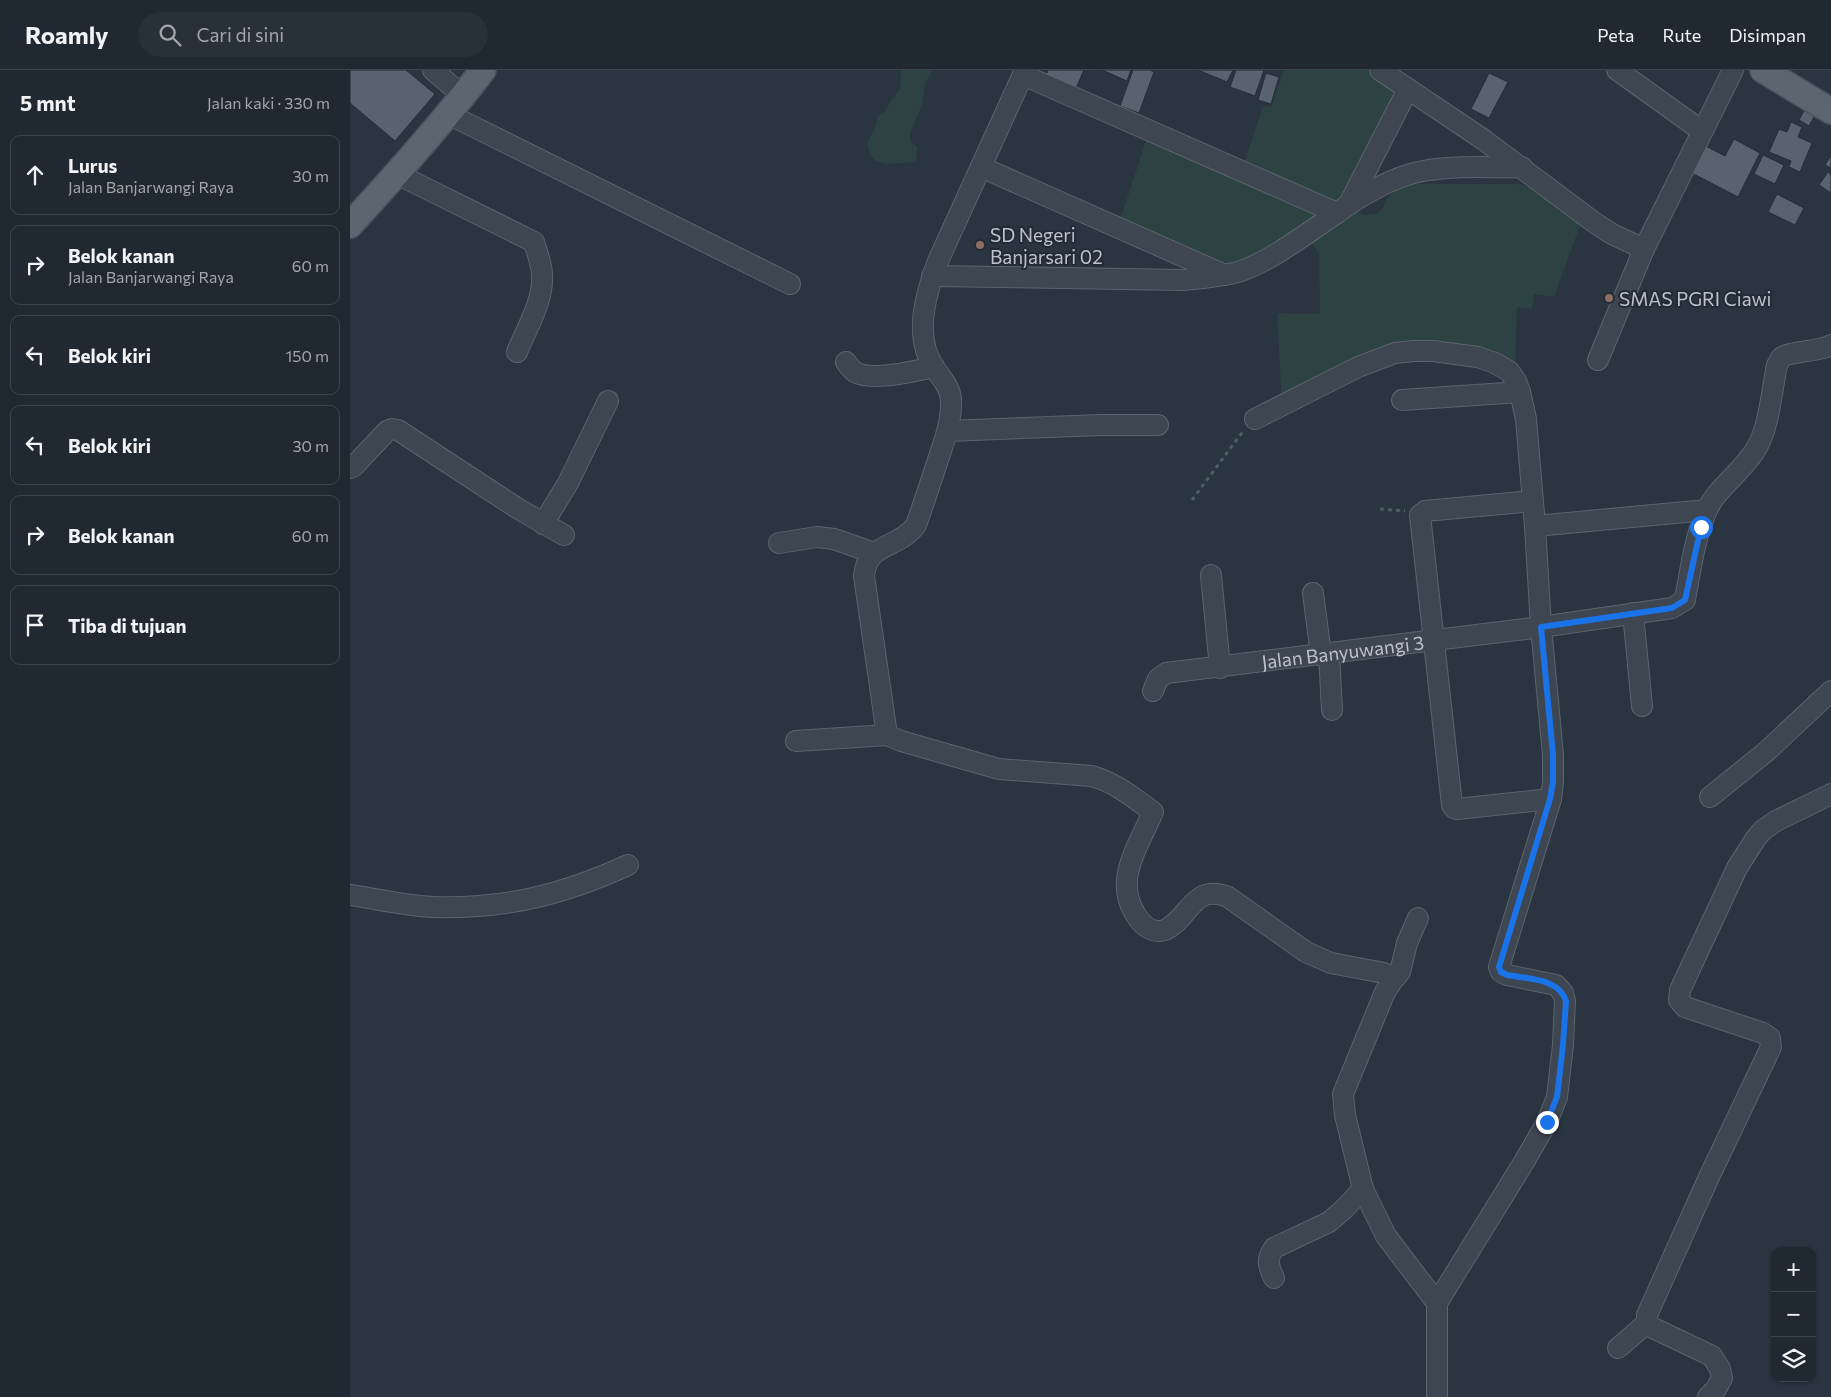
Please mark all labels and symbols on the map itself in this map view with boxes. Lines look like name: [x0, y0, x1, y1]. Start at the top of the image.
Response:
place label: SD Negeri Banjarsari 02: [990, 223, 1103, 268]
marker: SD Negeri Banjarsari 02: [974, 239, 986, 251]
place label: SMAS PGRI Ciawi: [1619, 287, 1771, 310]
marker: SMAS PGRI Ciawi: [1603, 292, 1615, 304]
route start: [1690, 516, 1713, 539]
street label: Jalan Banyuwangi 3: [1260, 630, 1425, 673]
route end: [1536, 1111, 1559, 1134]

